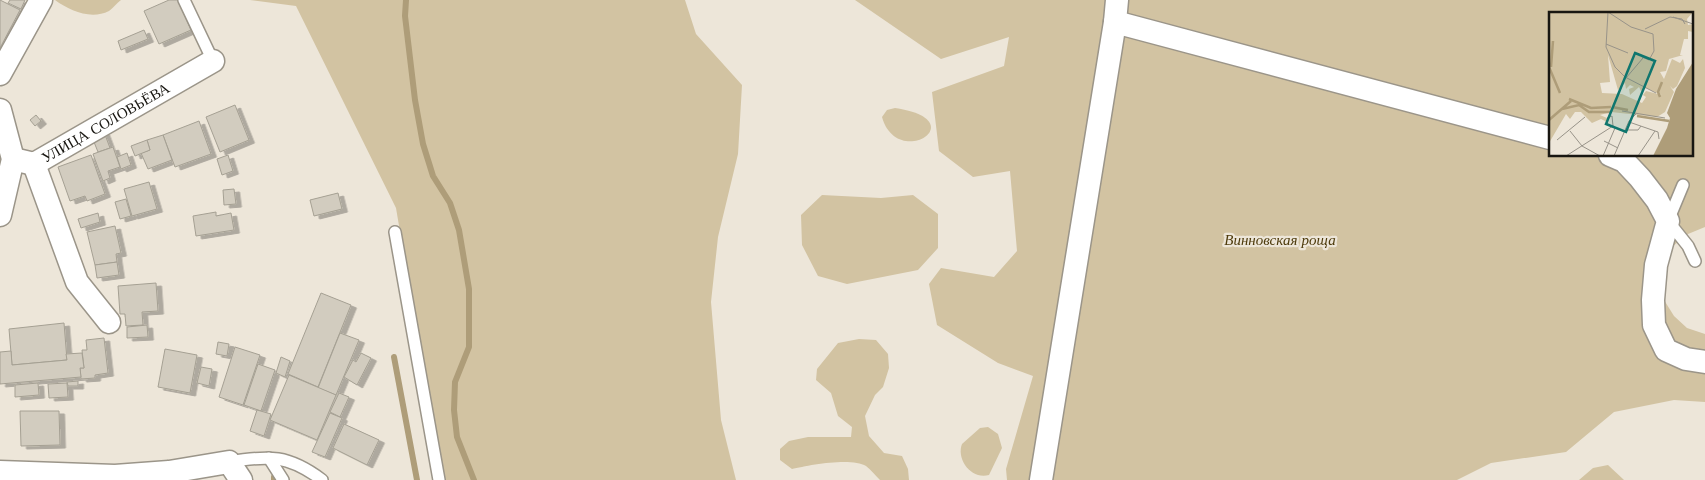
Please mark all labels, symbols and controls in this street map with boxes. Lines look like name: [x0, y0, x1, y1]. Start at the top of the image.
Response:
inset map: [1549, 12, 1692, 156]
street label: УЛИЦА СОЛОВЬЁВА: [38, 78, 173, 167]
park label: Винновская роща: [1224, 230, 1336, 249]

